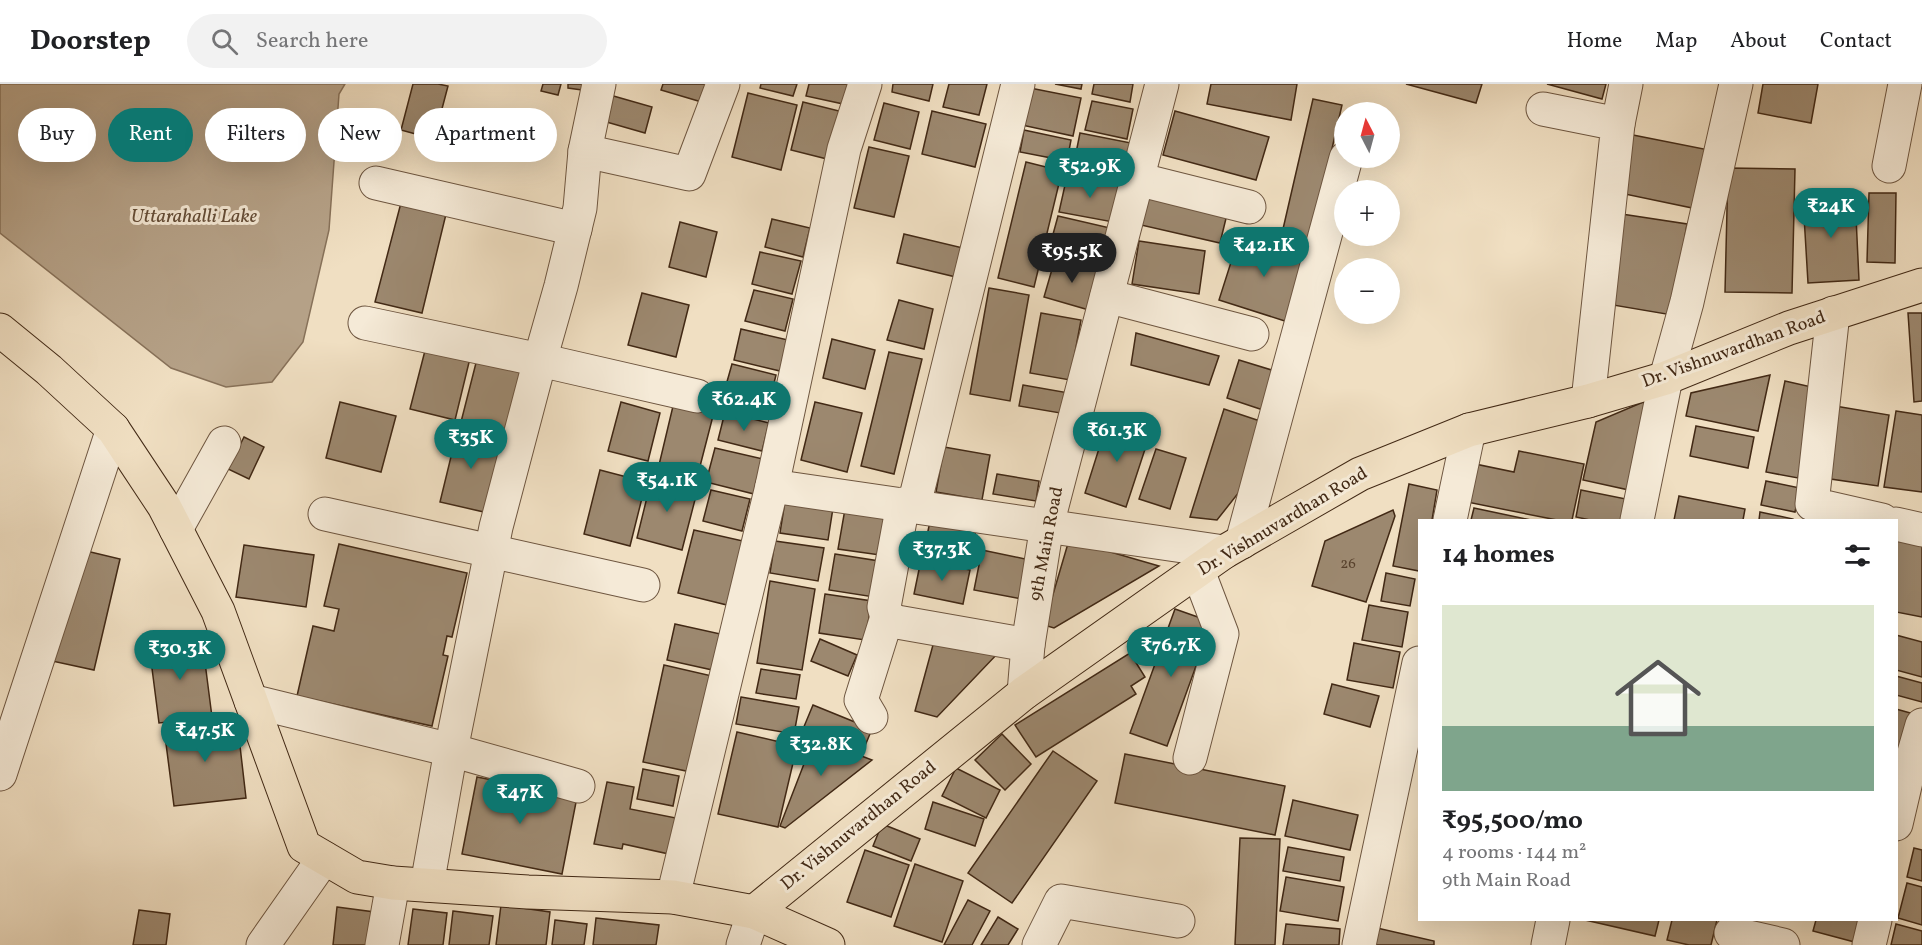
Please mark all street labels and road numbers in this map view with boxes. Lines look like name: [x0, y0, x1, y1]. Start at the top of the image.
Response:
street label: Dr. Vishnuvardhan Road: [1639, 305, 1829, 395]
street label: Dr. Vishnuvardhan Road: [1194, 461, 1372, 583]
street label: 9th Main Road: [1024, 485, 1070, 603]
street label: Dr. Vishnuvardhan Road: [776, 755, 942, 897]

